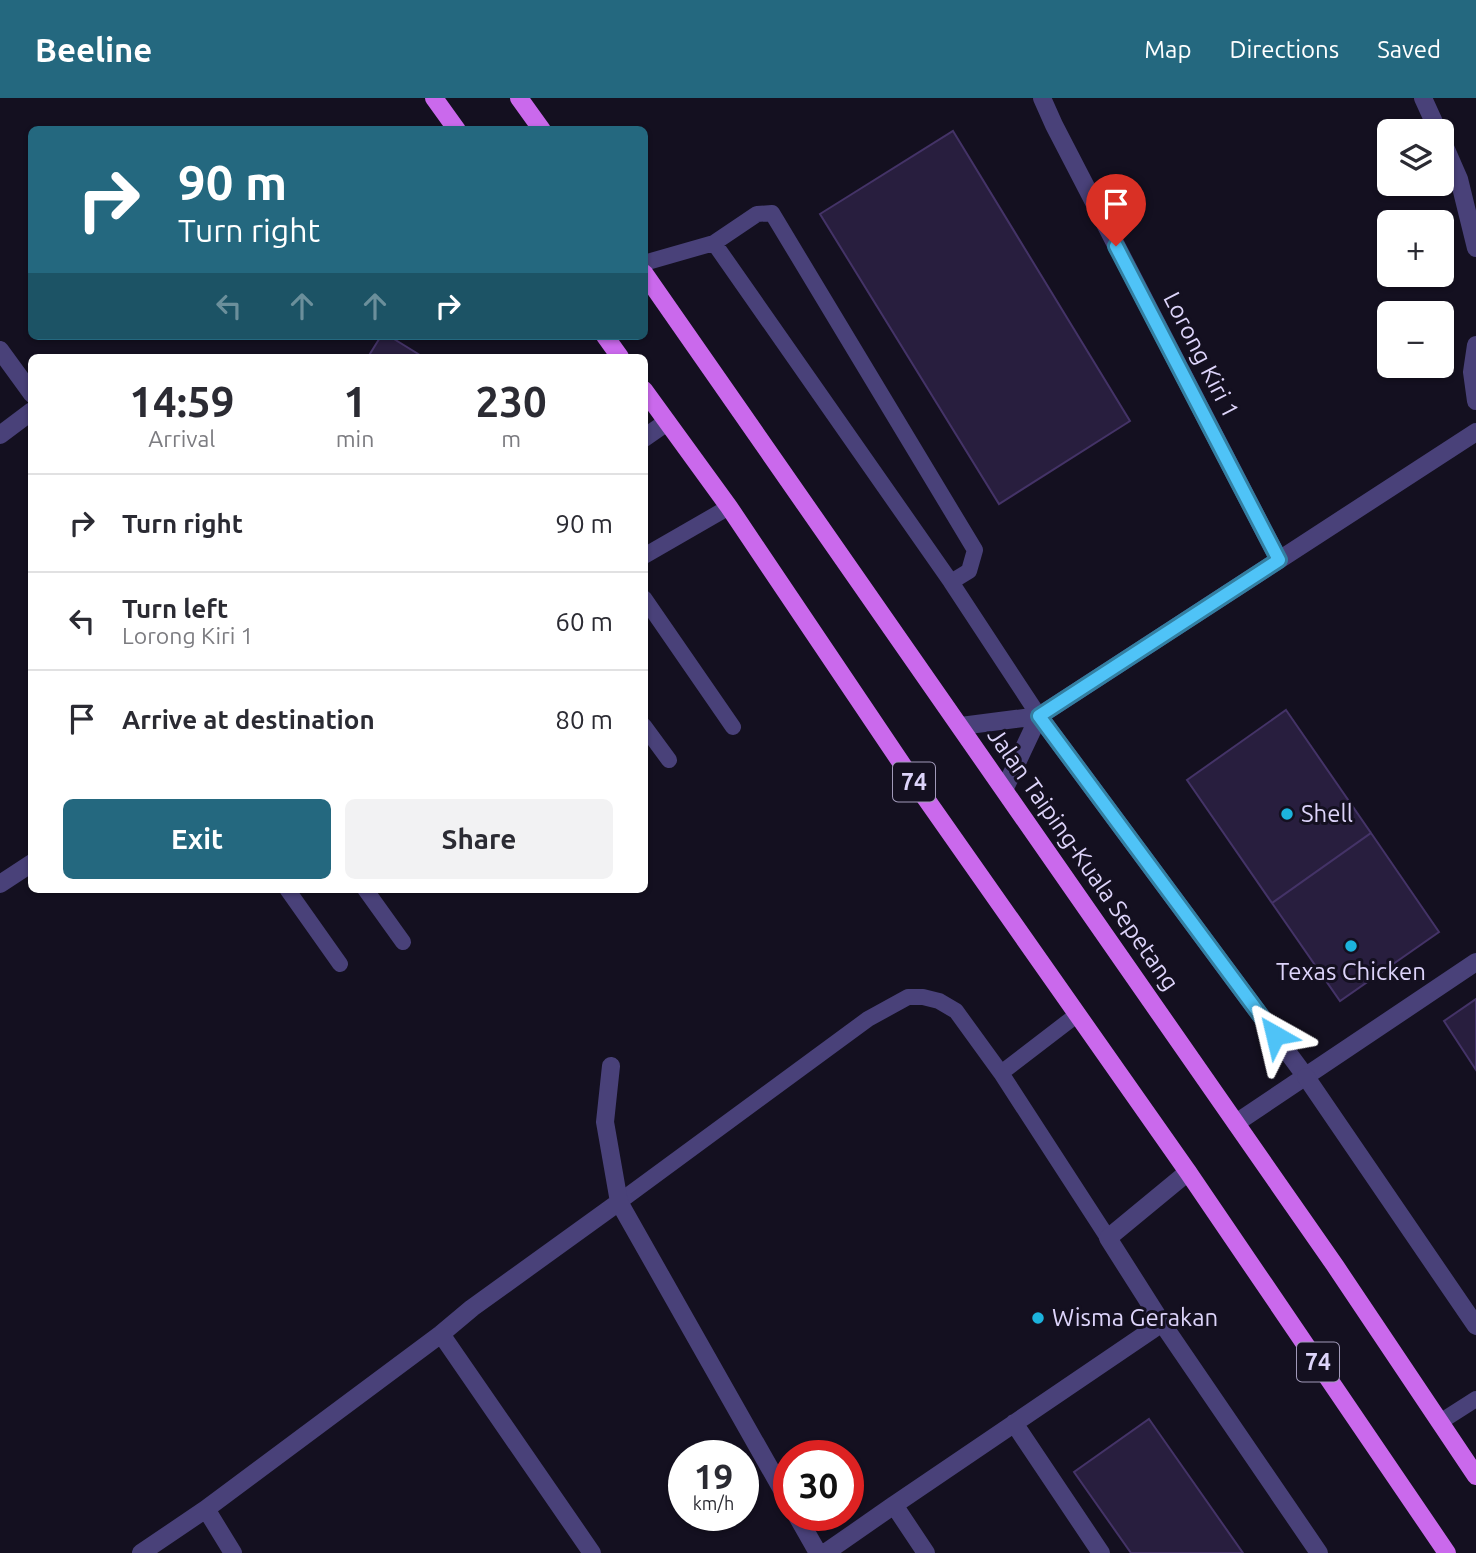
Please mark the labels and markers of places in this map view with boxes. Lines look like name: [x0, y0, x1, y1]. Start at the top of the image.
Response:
pin: [1086, 174, 1146, 246]
place label: Shell: [1301, 800, 1353, 827]
marker: Shell: [1279, 806, 1295, 822]
marker: Texas Chicken: [1343, 938, 1359, 954]
place label: Texas Chicken: [1276, 958, 1426, 985]
place label: Wisma Gerakan: [1052, 1304, 1218, 1331]
marker: Wisma Gerakan: [1030, 1310, 1046, 1326]

